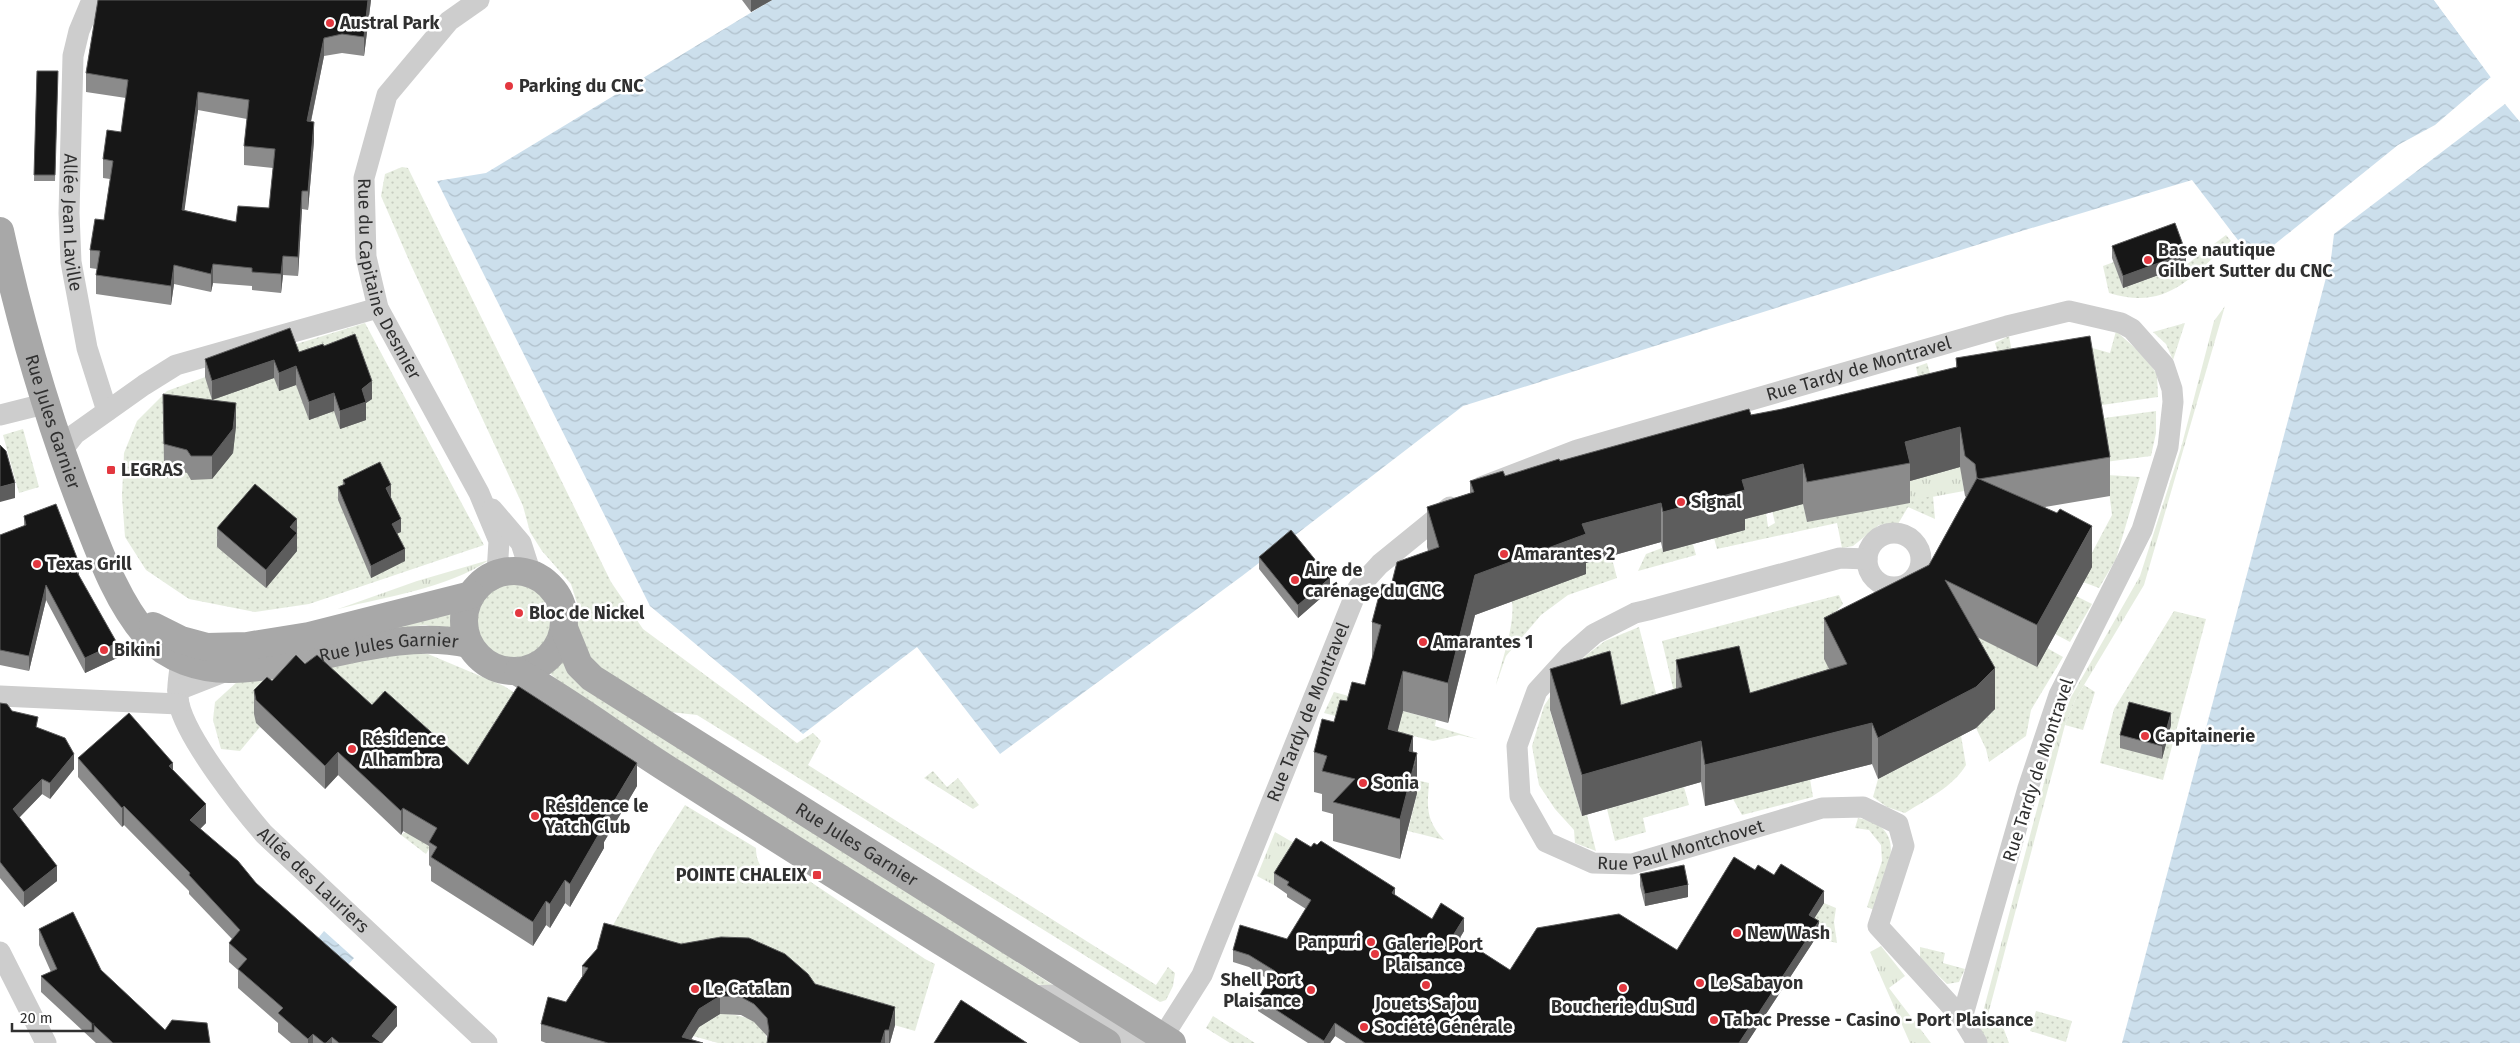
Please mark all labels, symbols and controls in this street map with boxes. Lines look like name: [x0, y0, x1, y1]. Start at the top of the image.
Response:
place label: Austral Park: [339, 12, 440, 34]
marker: Austral Park: [324, 17, 336, 29]
place label: Parking du CNC: [519, 75, 644, 97]
marker: Parking du CNC: [503, 80, 515, 92]
street label: Allée Jean Laville: [58, 153, 87, 293]
street label: Rue du Capitaine Desmier: [353, 178, 426, 383]
place label: Base nautique Gilbert Sutter du CNC: [2158, 239, 2333, 282]
marker: Base nautique Gilbert Sutter du CNC: [2142, 254, 2154, 266]
street label: Rue Tardy de Montravel: [1763, 332, 1954, 406]
street label: Rue Jules Garnier: [20, 352, 85, 492]
place label: LEGRAS: [121, 459, 183, 481]
marker: LEGRAS: [105, 464, 117, 476]
place label: Signal: [1691, 491, 1742, 513]
marker: Signal: [1675, 496, 1687, 508]
place label: Amarantes 2: [1513, 543, 1615, 565]
marker: Amarantes 2: [1498, 548, 1510, 560]
place label: Texas Grill: [47, 553, 132, 575]
marker: Texas Grill: [31, 558, 43, 570]
place label: Aire de carénage du CNC: [1304, 559, 1442, 602]
marker: Aire de carénage du CNC: [1289, 574, 1301, 586]
place label: Bloc de Nickel: [529, 602, 645, 624]
marker: Bloc de Nickel: [513, 607, 525, 619]
street label: Rue Tardy de Montravel: [1262, 619, 1354, 805]
street label: Rue Jules Garnier: [317, 629, 460, 667]
place label: Amarantes 1: [1432, 631, 1533, 653]
marker: Amarantes 1: [1417, 636, 1429, 648]
place label: Bikini: [114, 639, 161, 661]
marker: Bikini: [98, 644, 110, 656]
street label: Rue Tardy de Montravel: [1998, 676, 2078, 864]
place label: Capitainerie: [2155, 725, 2255, 747]
place label: Résidence Alhambra: [361, 728, 446, 771]
marker: Capitainerie: [2139, 730, 2151, 742]
marker: Résidence Alhambra: [346, 743, 358, 755]
place label: Sonia: [1373, 772, 1419, 794]
marker: Sonia: [1357, 777, 1369, 789]
place label: Résidence le Yatch Club: [544, 795, 648, 838]
street label: Rue Jules Garnier: [791, 798, 922, 891]
marker: Résidence le Yatch Club: [529, 810, 541, 822]
street label: Rue Paul Montchovet: [1597, 815, 1767, 875]
street label: Allée des Lauriers: [253, 823, 374, 938]
place label: POINTE CHALEIX: [676, 864, 808, 886]
marker: POINTE CHALEIX: [811, 869, 823, 881]
place label: New Wash: [1747, 922, 1830, 944]
marker: New Wash: [1731, 927, 1743, 939]
place label: Panpuri: [1298, 931, 1361, 953]
place label: Galerie Port Plaisance: [1385, 933, 1484, 976]
marker: Panpuri: [1365, 936, 1377, 948]
marker: Galerie Port Plaisance: [1369, 948, 1381, 960]
place label: Shell Port Plaisance: [1220, 969, 1302, 1012]
place label: Le Sabayon: [1710, 972, 1803, 994]
marker: Le Sabayon: [1694, 977, 1706, 989]
place label: Le Catalan: [705, 978, 790, 1000]
marker: Jouets Sajou: [1420, 979, 1432, 991]
marker: Boucherie du Sud: [1617, 982, 1629, 994]
marker: Le Catalan: [689, 983, 701, 995]
marker: Shell Port Plaisance: [1305, 984, 1317, 996]
place label: Jouets Sajou: [1374, 993, 1477, 1015]
place label: Boucherie du Sud: [1551, 996, 1695, 1018]
scale bar: [12, 1000, 94, 1032]
text: 20 m: [20, 1009, 53, 1027]
place label: Tabac Presse - Casino - Port Plaisance: [1724, 1009, 2034, 1031]
marker: Tabac Presse - Casino - Port Plaisance: [1708, 1014, 1720, 1026]
place label: Société Générale: [1374, 1016, 1513, 1038]
marker: Société Générale: [1358, 1021, 1370, 1033]

